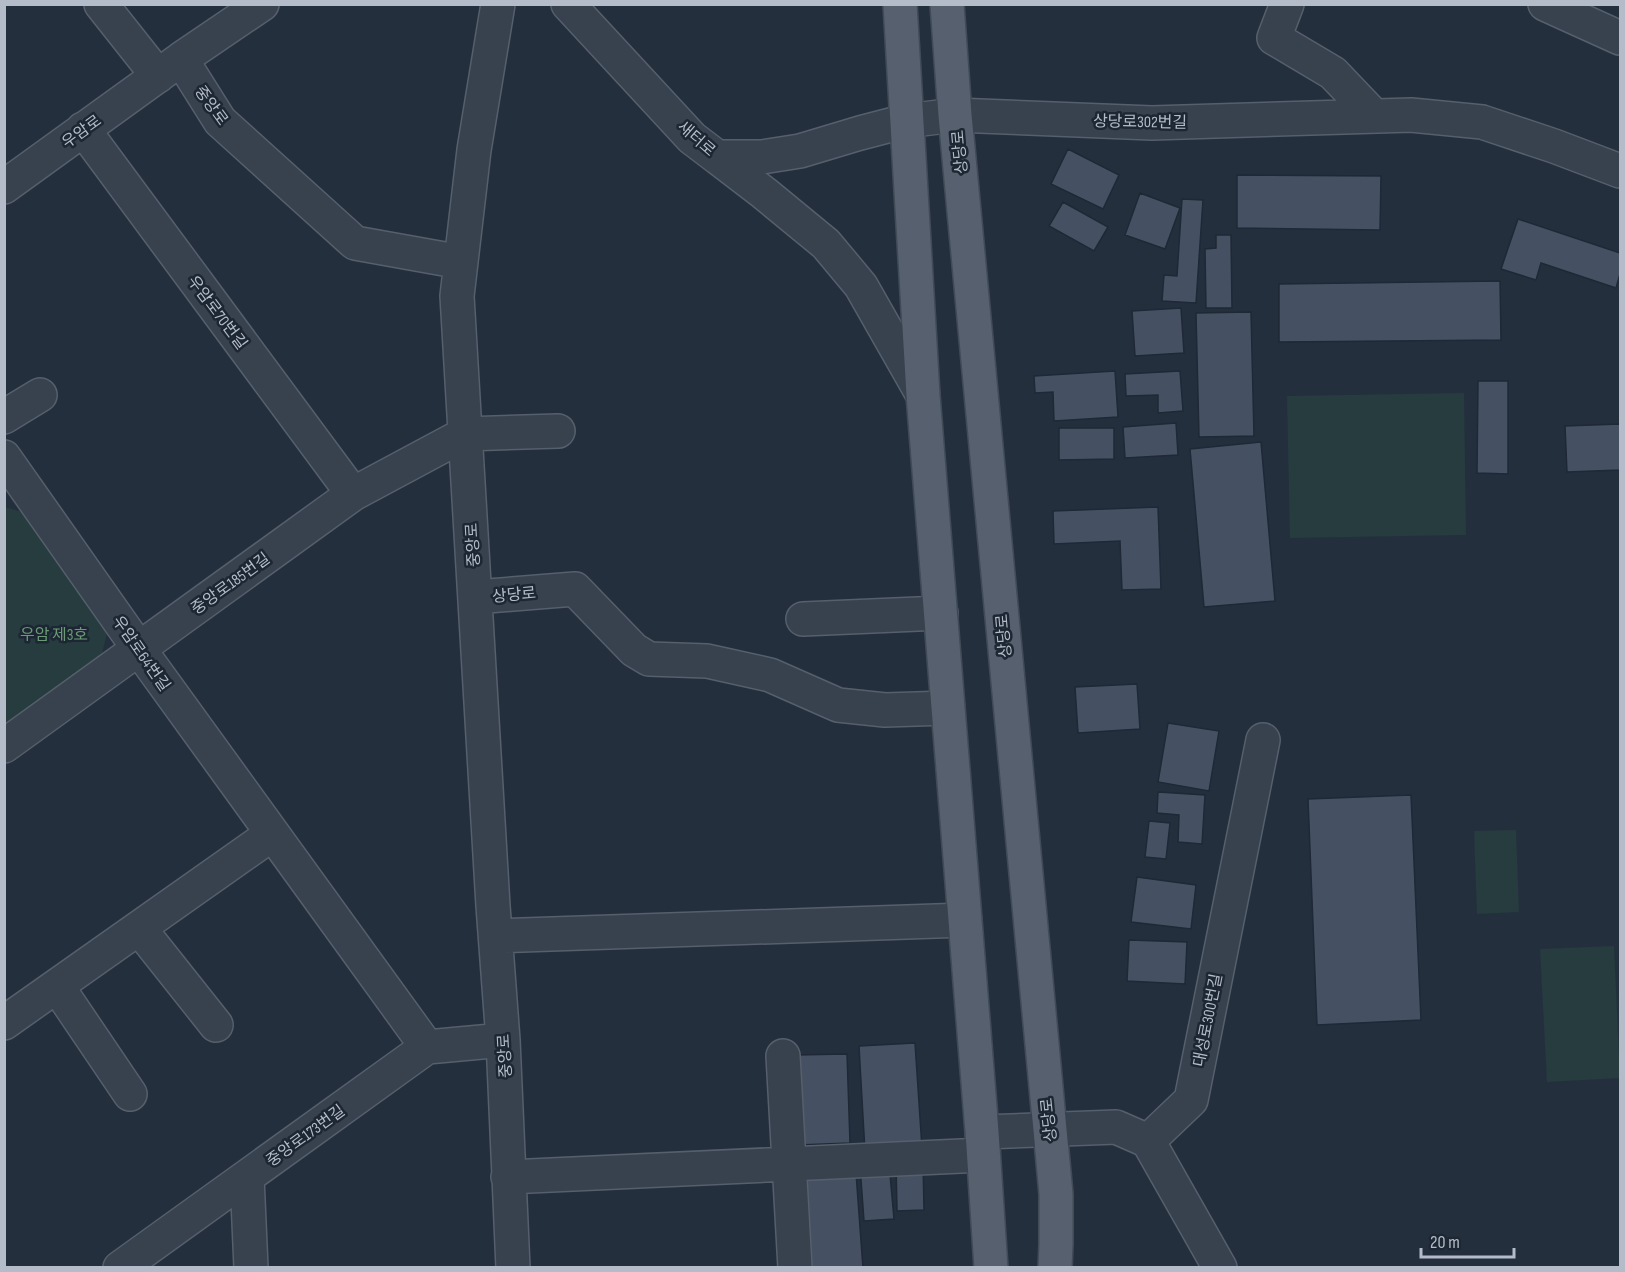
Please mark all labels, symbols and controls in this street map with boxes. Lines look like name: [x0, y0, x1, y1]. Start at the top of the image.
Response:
street label: 중앙로: [190, 82, 232, 130]
street label: 우암로: [58, 111, 106, 153]
street label: 상당로302번길: [1093, 112, 1187, 133]
street label: 새터로: [673, 117, 719, 161]
street label: 상당로: [949, 129, 972, 175]
street label: 우암로70번길: [183, 272, 251, 353]
street label: 중앙로: [463, 522, 484, 567]
street label: 중앙로185번길: [188, 549, 274, 619]
street label: 상당로: [491, 584, 537, 607]
street label: 우암로64번길: [108, 613, 174, 695]
street label: 상당로: [993, 613, 1016, 659]
park label: 우암 제3호: [20, 626, 88, 645]
street label: 대성로300번길: [1190, 972, 1227, 1069]
street label: 중앙로: [495, 1033, 516, 1078]
street label: 상당로: [1038, 1097, 1061, 1143]
street label: 중앙로173번길: [263, 1101, 349, 1171]
scale bar: [1421, 1221, 1514, 1259]
text: 20 m: [1430, 1232, 1460, 1253]

